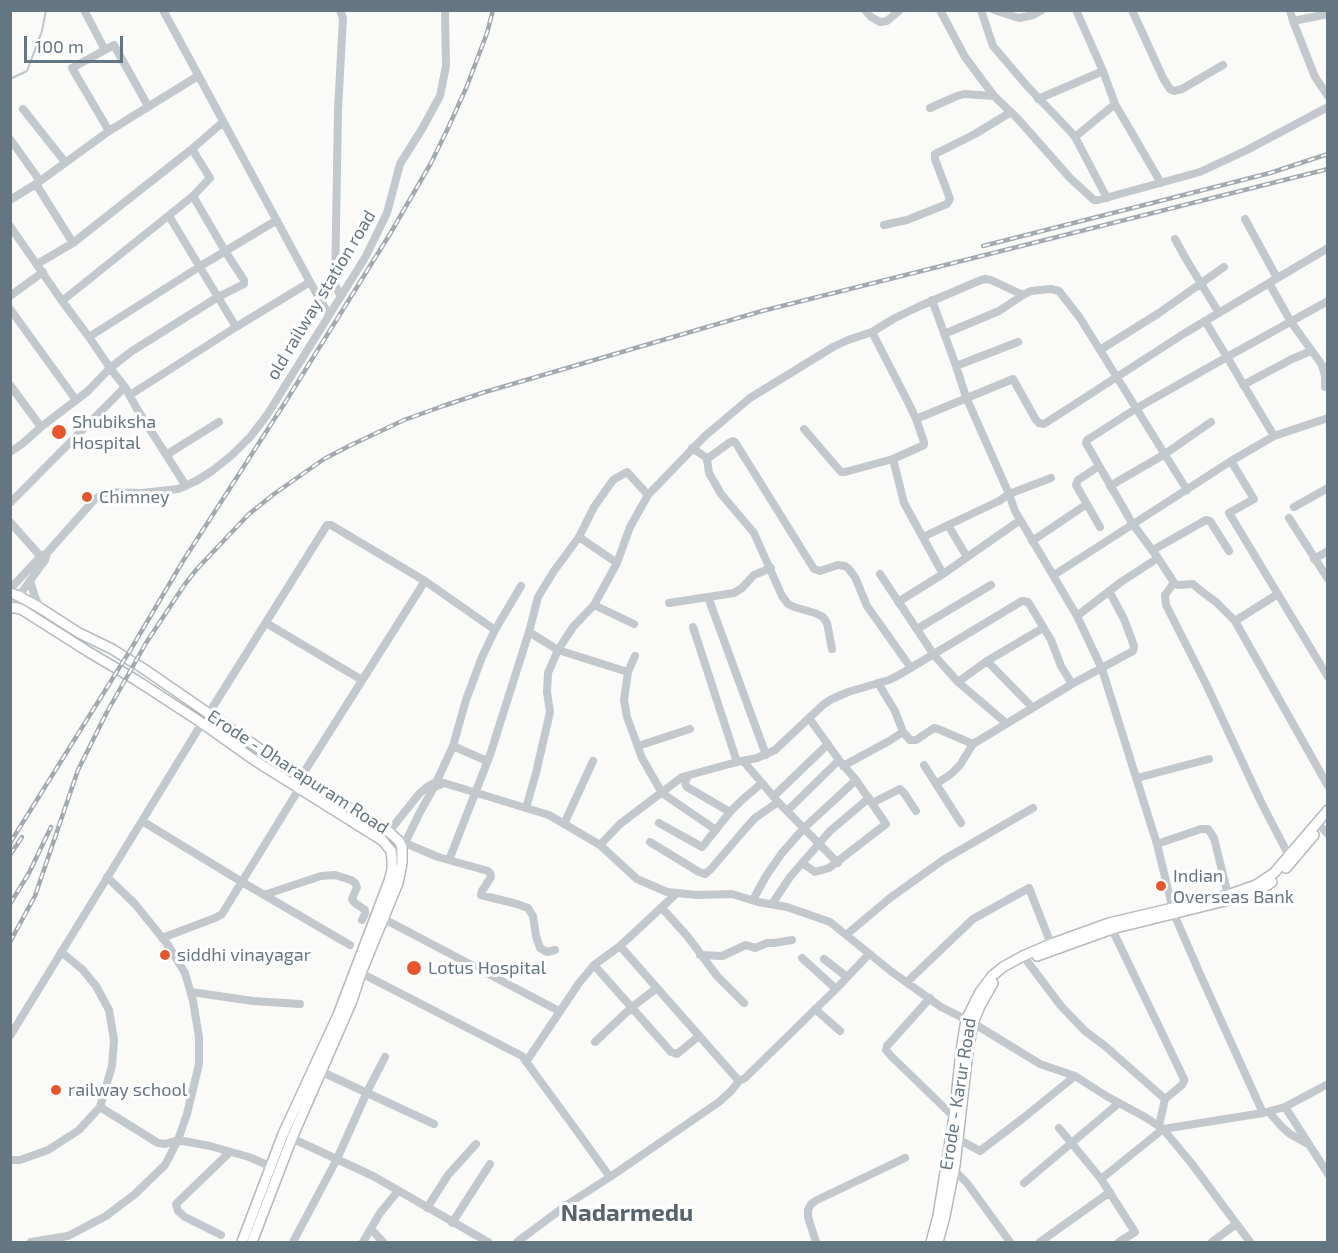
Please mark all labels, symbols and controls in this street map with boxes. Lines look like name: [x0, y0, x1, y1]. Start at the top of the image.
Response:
scale bar: [27, 24, 126, 62]
text: 100 m: [35, 35, 84, 57]
street label: old railway station road: [262, 206, 380, 384]
place label: Shubiksha Hospital: [72, 411, 156, 454]
marker: Shubiksha Hospital: [50, 423, 68, 441]
place label: Chimney: [99, 486, 170, 508]
marker: Chimney: [80, 490, 94, 504]
street label: Erode - Dharapuram Road: [203, 705, 393, 839]
place label: Indian Overseas Bank: [1173, 865, 1294, 908]
marker: Indian Overseas Bank: [1154, 879, 1168, 893]
place label: siddhi vinayagar: [177, 944, 311, 966]
marker: siddhi vinayagar: [158, 948, 172, 962]
place label: Lotus Hospital: [428, 957, 546, 979]
marker: Lotus Hospital: [405, 959, 423, 977]
street label: Erode - Karur Road: [935, 1016, 981, 1172]
place label: railway school: [68, 1079, 187, 1101]
marker: railway school: [49, 1083, 63, 1097]
district label: Nadarmedu: [561, 1199, 693, 1227]

